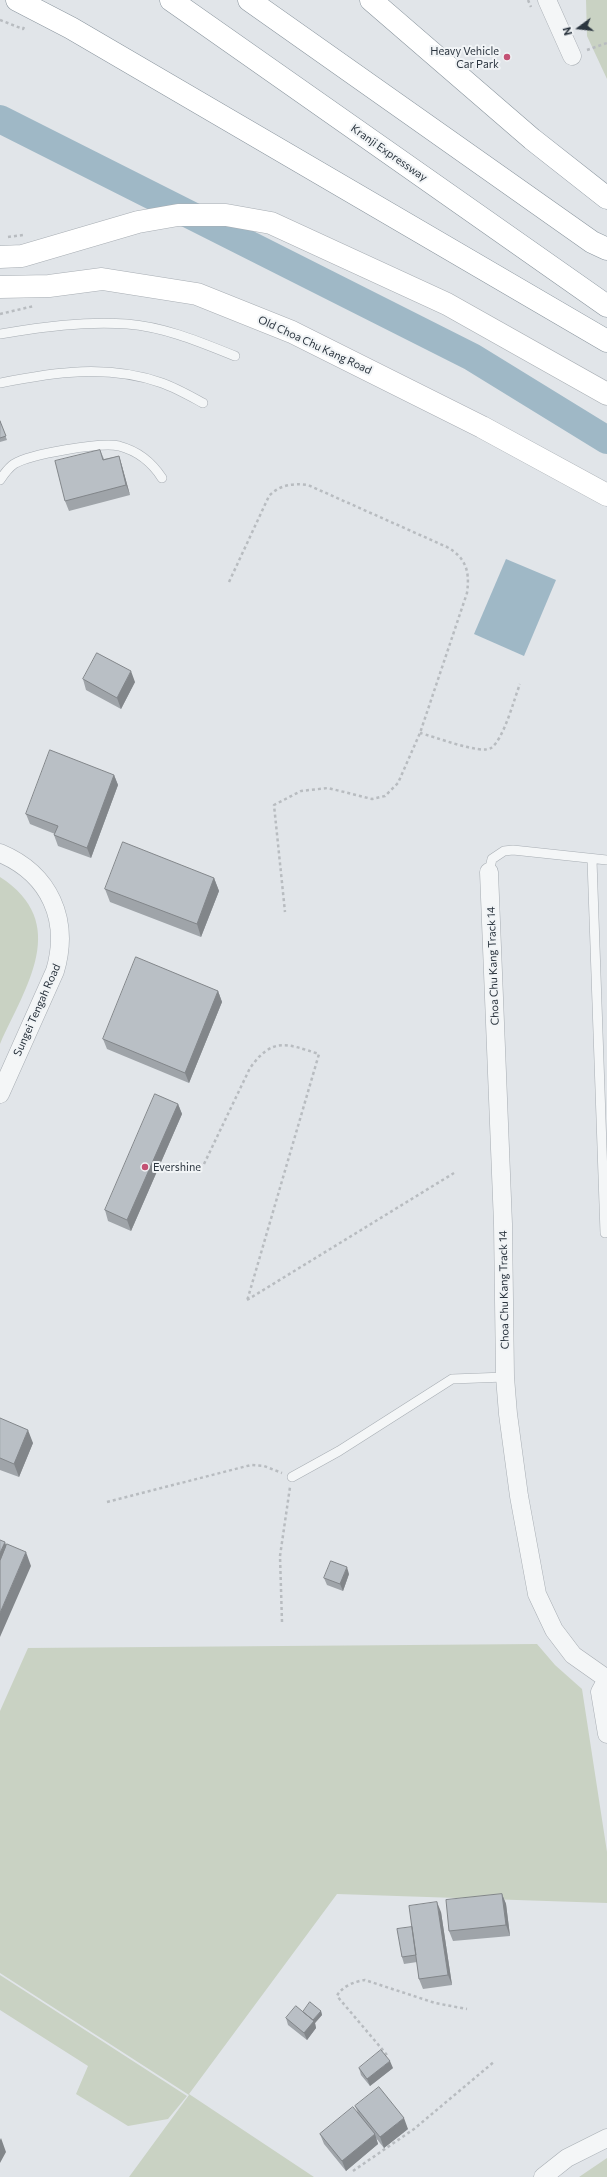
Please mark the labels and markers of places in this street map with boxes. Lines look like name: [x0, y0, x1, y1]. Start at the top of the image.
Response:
place label: Heavy Vehicle Car Park: [430, 44, 499, 70]
marker: Heavy Vehicle Car Park: [502, 52, 512, 62]
place label: Evershine: [153, 1160, 201, 1174]
marker: Evershine: [140, 1162, 150, 1172]

